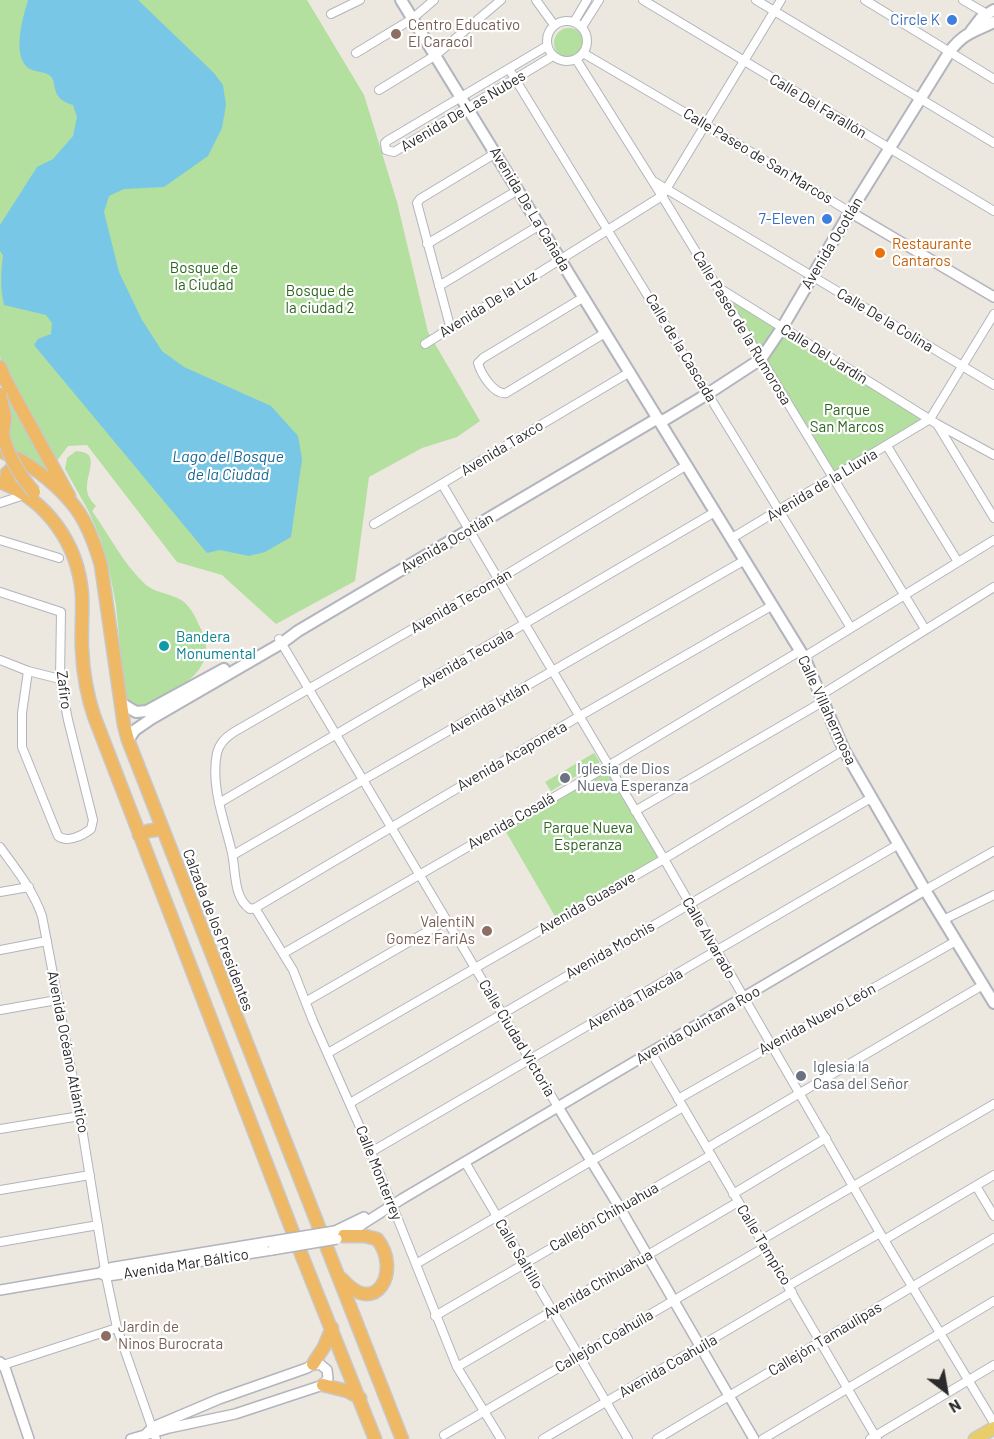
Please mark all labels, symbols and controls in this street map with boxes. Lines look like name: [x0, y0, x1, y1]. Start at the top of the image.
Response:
place label: Circle K: [890, 11, 940, 29]
marker: Circle K: [945, 13, 959, 27]
place label: Centro Educativo El Caracol: [408, 16, 520, 51]
marker: Centro Educativo El Caracol: [389, 27, 403, 41]
street label: Avenida De Las Nubes: [397, 67, 529, 155]
street label: Calle Del Farallón: [766, 70, 870, 142]
street label: Calle Paseo de San Marcos: [680, 104, 836, 208]
street label: Avenida De La Cañada: [486, 143, 574, 275]
street label: Avenida Ocotlán: [797, 194, 867, 292]
place label: 7-Eleven: [759, 210, 815, 228]
marker: 7-Eleven: [820, 212, 834, 226]
place label: Restaurante Cantaros: [892, 235, 972, 270]
marker: Restaurante Cantaros: [873, 246, 887, 260]
street label: Calle Paseo de la Rumorosa: [689, 248, 795, 408]
park label: Bosque de la Ciudad: [170, 259, 238, 294]
street label: Avenida De la Luz: [436, 267, 540, 341]
park label: Bosque de la ciudad 2: [286, 282, 354, 317]
street label: Calle De la Colina: [834, 284, 936, 356]
street label: Calle de la Cascada: [642, 291, 720, 405]
street label: Calle Del Jardín: [777, 320, 871, 388]
park label: Parque San Marcos: [810, 401, 884, 436]
street label: Avenida Taxco: [457, 416, 547, 480]
street label: Avenida de la Lluvia: [763, 445, 881, 525]
water label: Lago del Bosque de la Ciudad: [172, 447, 284, 485]
street label: Avenida Ocotlán: [397, 509, 497, 577]
street label: Avenida Tecomán: [407, 565, 515, 637]
street label: Avenida Tecuala: [417, 624, 517, 692]
place label: Bandera Monumental: [176, 628, 256, 663]
marker: Bandera Monumental: [157, 639, 171, 653]
street label: Calle Villahermosa: [794, 652, 860, 768]
street label: Zafiro: [53, 670, 75, 710]
street label: Avenida Ixtlán: [446, 678, 532, 738]
street label: Avenida Acaponeta: [454, 717, 570, 795]
place label: Iglesia de Dios Nueva Esperanza: [577, 760, 689, 795]
marker: Iglesia de Dios Nueva Esperanza: [558, 771, 572, 785]
street label: Avenida Cosalá: [464, 789, 558, 853]
park label: Parque Nueva Esperanza: [543, 819, 633, 854]
street label: Calzada de los Presidentes: [179, 846, 257, 1014]
street label: Avenida Guasave: [535, 868, 639, 938]
street label: Calle Alvarado: [678, 894, 740, 982]
place label: ValentiN Gomez FariAs: [386, 913, 475, 948]
street label: Avenida Mochis: [562, 917, 658, 983]
marker: ValentiN Gomez FariAs: [480, 924, 494, 938]
street label: Avenida Tlaxcala: [584, 964, 686, 1034]
street label: Avenida Océano Atlántico: [43, 969, 93, 1135]
street label: Calle Ciudad Victoria: [475, 976, 559, 1100]
street label: Avenida Nuevo León: [755, 979, 879, 1059]
street label: Avenida Quintana Roo: [633, 982, 763, 1068]
place label: Iglesia la Casa del Señor: [813, 1058, 909, 1093]
marker: Iglesia la Casa del Señor: [794, 1069, 808, 1083]
street label: Calle Monterrey: [352, 1123, 406, 1223]
street label: Callejón Chihuahua: [546, 1178, 662, 1256]
street label: Calle Tampico: [733, 1201, 795, 1289]
street label: Calle Saltillo: [491, 1216, 547, 1292]
street label: Avenida Mar Báltico: [122, 1245, 250, 1283]
street label: Avenida Chihuahua: [540, 1245, 656, 1323]
street label: Callejón Tamaulipas: [765, 1298, 885, 1380]
street label: Callejón Coahuila: [552, 1306, 656, 1376]
place label: Jardin de Ninos Burocrata: [118, 1318, 223, 1353]
marker: Jardin de Ninos Burocrata: [99, 1329, 113, 1343]
street label: Avenida Coahuila: [616, 1331, 720, 1401]
north arrow: [916, 1361, 976, 1421]
text: N: [946, 1396, 965, 1418]

